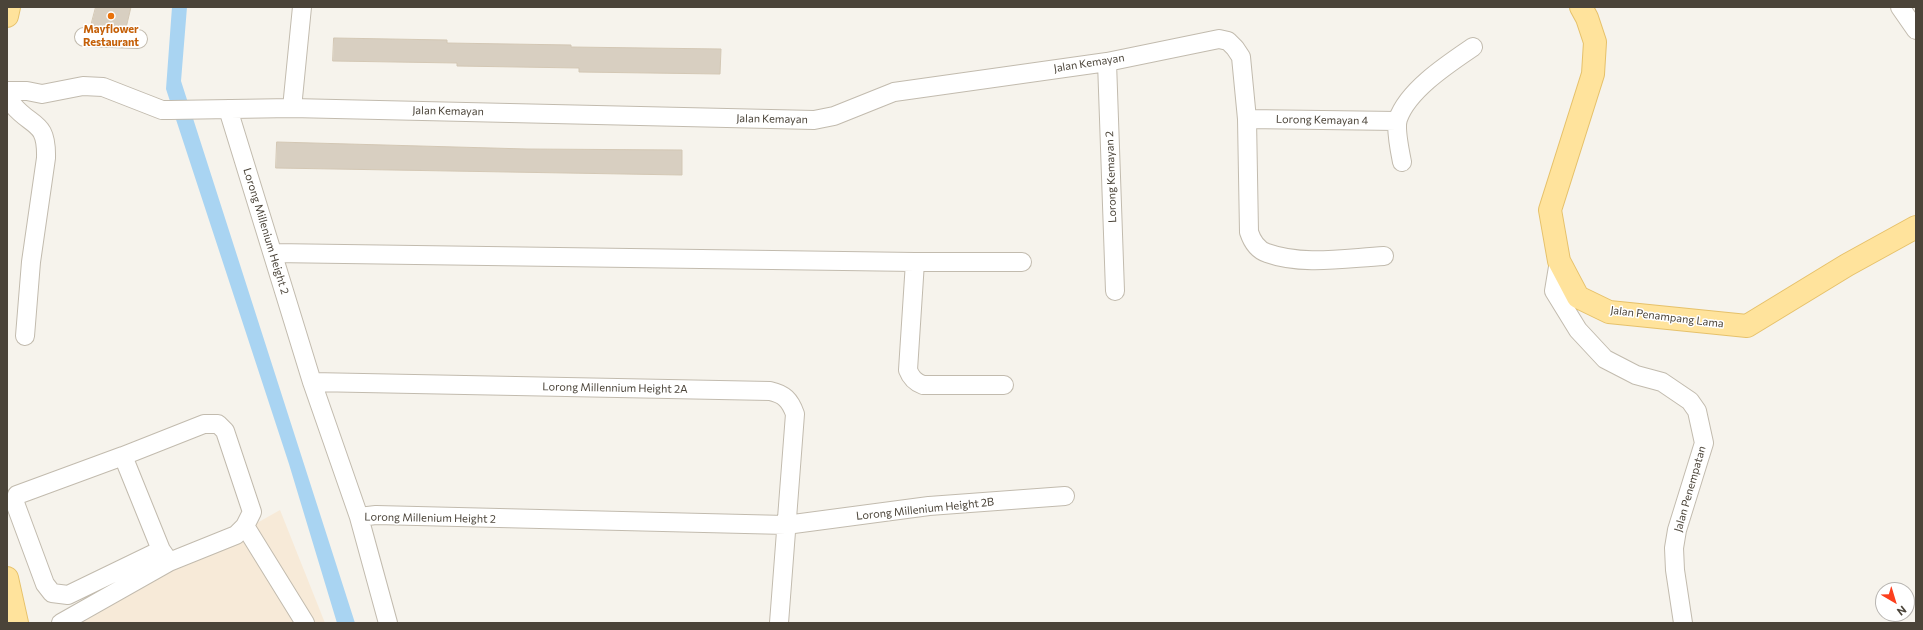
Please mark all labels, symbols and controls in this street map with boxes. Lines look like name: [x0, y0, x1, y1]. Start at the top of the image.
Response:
marker: Mayflower Restaurant: [106, 11, 116, 21]
place label: Mayflower Restaurant: [83, 22, 139, 48]
street label: Jalan Kemayan: [1053, 51, 1125, 75]
street label: Jalan Kemayan: [412, 104, 484, 118]
street label: Jalan Kemayan: [736, 112, 808, 126]
street label: Lorong Kemayan 4: [1276, 113, 1368, 127]
street label: Lorong Kemayan 2: [1103, 131, 1119, 223]
street label: Lorong Millenium Height 2: [240, 166, 292, 296]
street label: Jalan Penampang Lama: [1610, 303, 1724, 331]
street label: Lorong Millennium Height 2A: [542, 380, 688, 396]
street label: Jalan Penempatan: [1671, 444, 1709, 534]
street label: Lorong Millenium Height 2B: [855, 495, 995, 523]
street label: Lorong Millenium Height 2: [364, 510, 496, 526]
north arrow: [1875, 582, 1915, 622]
text: N: [1895, 603, 1909, 619]

